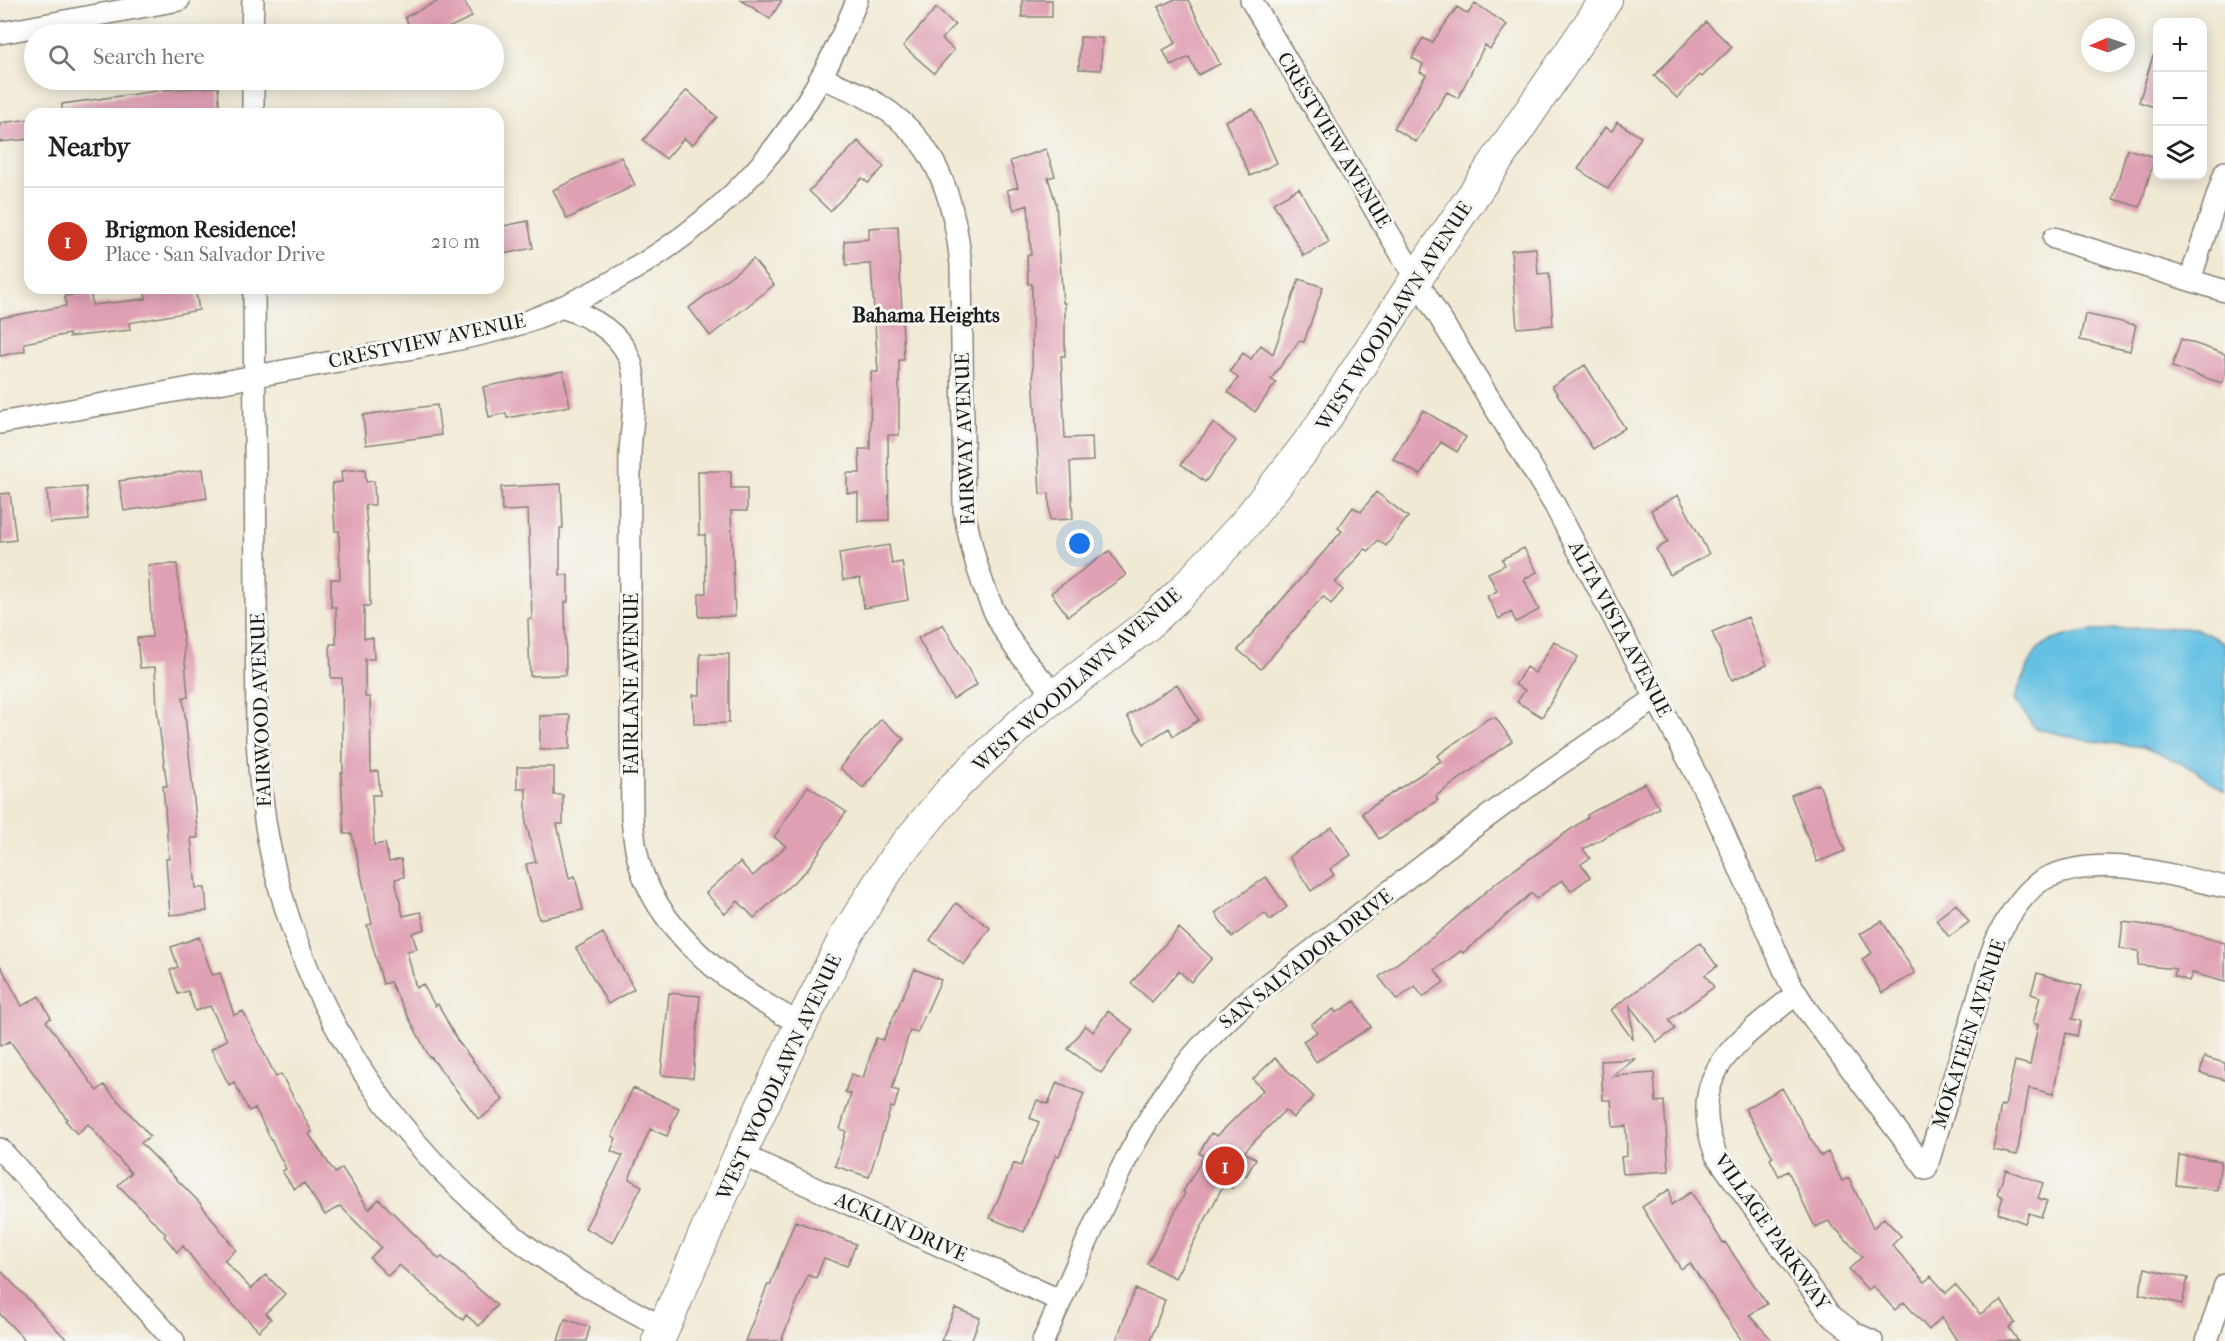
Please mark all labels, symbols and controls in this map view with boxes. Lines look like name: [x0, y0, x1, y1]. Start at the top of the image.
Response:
north arrow: [2081, 18, 2135, 72]
map controls: [2153, 18, 2207, 180]
button: +: [2153, 18, 2207, 72]
search box: [24, 24, 504, 90]
icon: search: [45, 41, 78, 74]
text: Search here: [93, 44, 205, 70]
street label: CRESTVIEW AVENUE: [1272, 48, 1396, 232]
button: −: [2153, 72, 2207, 126]
button: layers: [2153, 126, 2207, 180]
text: Nearby: [48, 132, 130, 163]
street label: WEST WOODLAWN AVENUE: [1311, 197, 1477, 436]
text: Brigmon Residence!: [105, 217, 297, 243]
text: 1: [64, 230, 71, 253]
text: 210 m: [431, 230, 480, 253]
text: Place · San Salvador Drive: [105, 243, 325, 266]
district label: Bahama Heights: [852, 303, 1000, 327]
street label: CRESTVIEW AVENUE: [326, 309, 528, 373]
street label: FAIRWAY AVENUE: [950, 352, 980, 526]
your location: [1065, 529, 1094, 558]
street label: ALTA VISTA AVENUE: [1563, 536, 1676, 721]
street label: WEST WOODLAWN AVENUE: [967, 583, 1186, 777]
street label: FAIRLANE AVENUE: [620, 593, 643, 775]
street label: FAIRWOOD AVENUE: [246, 612, 276, 808]
street label: SAN SALVADOR DRIVE: [1215, 884, 1397, 1034]
street label: MOKATEEN AVENUE: [1927, 936, 2011, 1132]
street label: WEST WOODLAWN AVENUE: [711, 950, 846, 1204]
pin: 1: [1206, 1144, 1244, 1188]
street label: VILLAGE PARKWAY: [1709, 1149, 1835, 1316]
street label: ACKLIN DRIVE: [830, 1187, 971, 1266]

